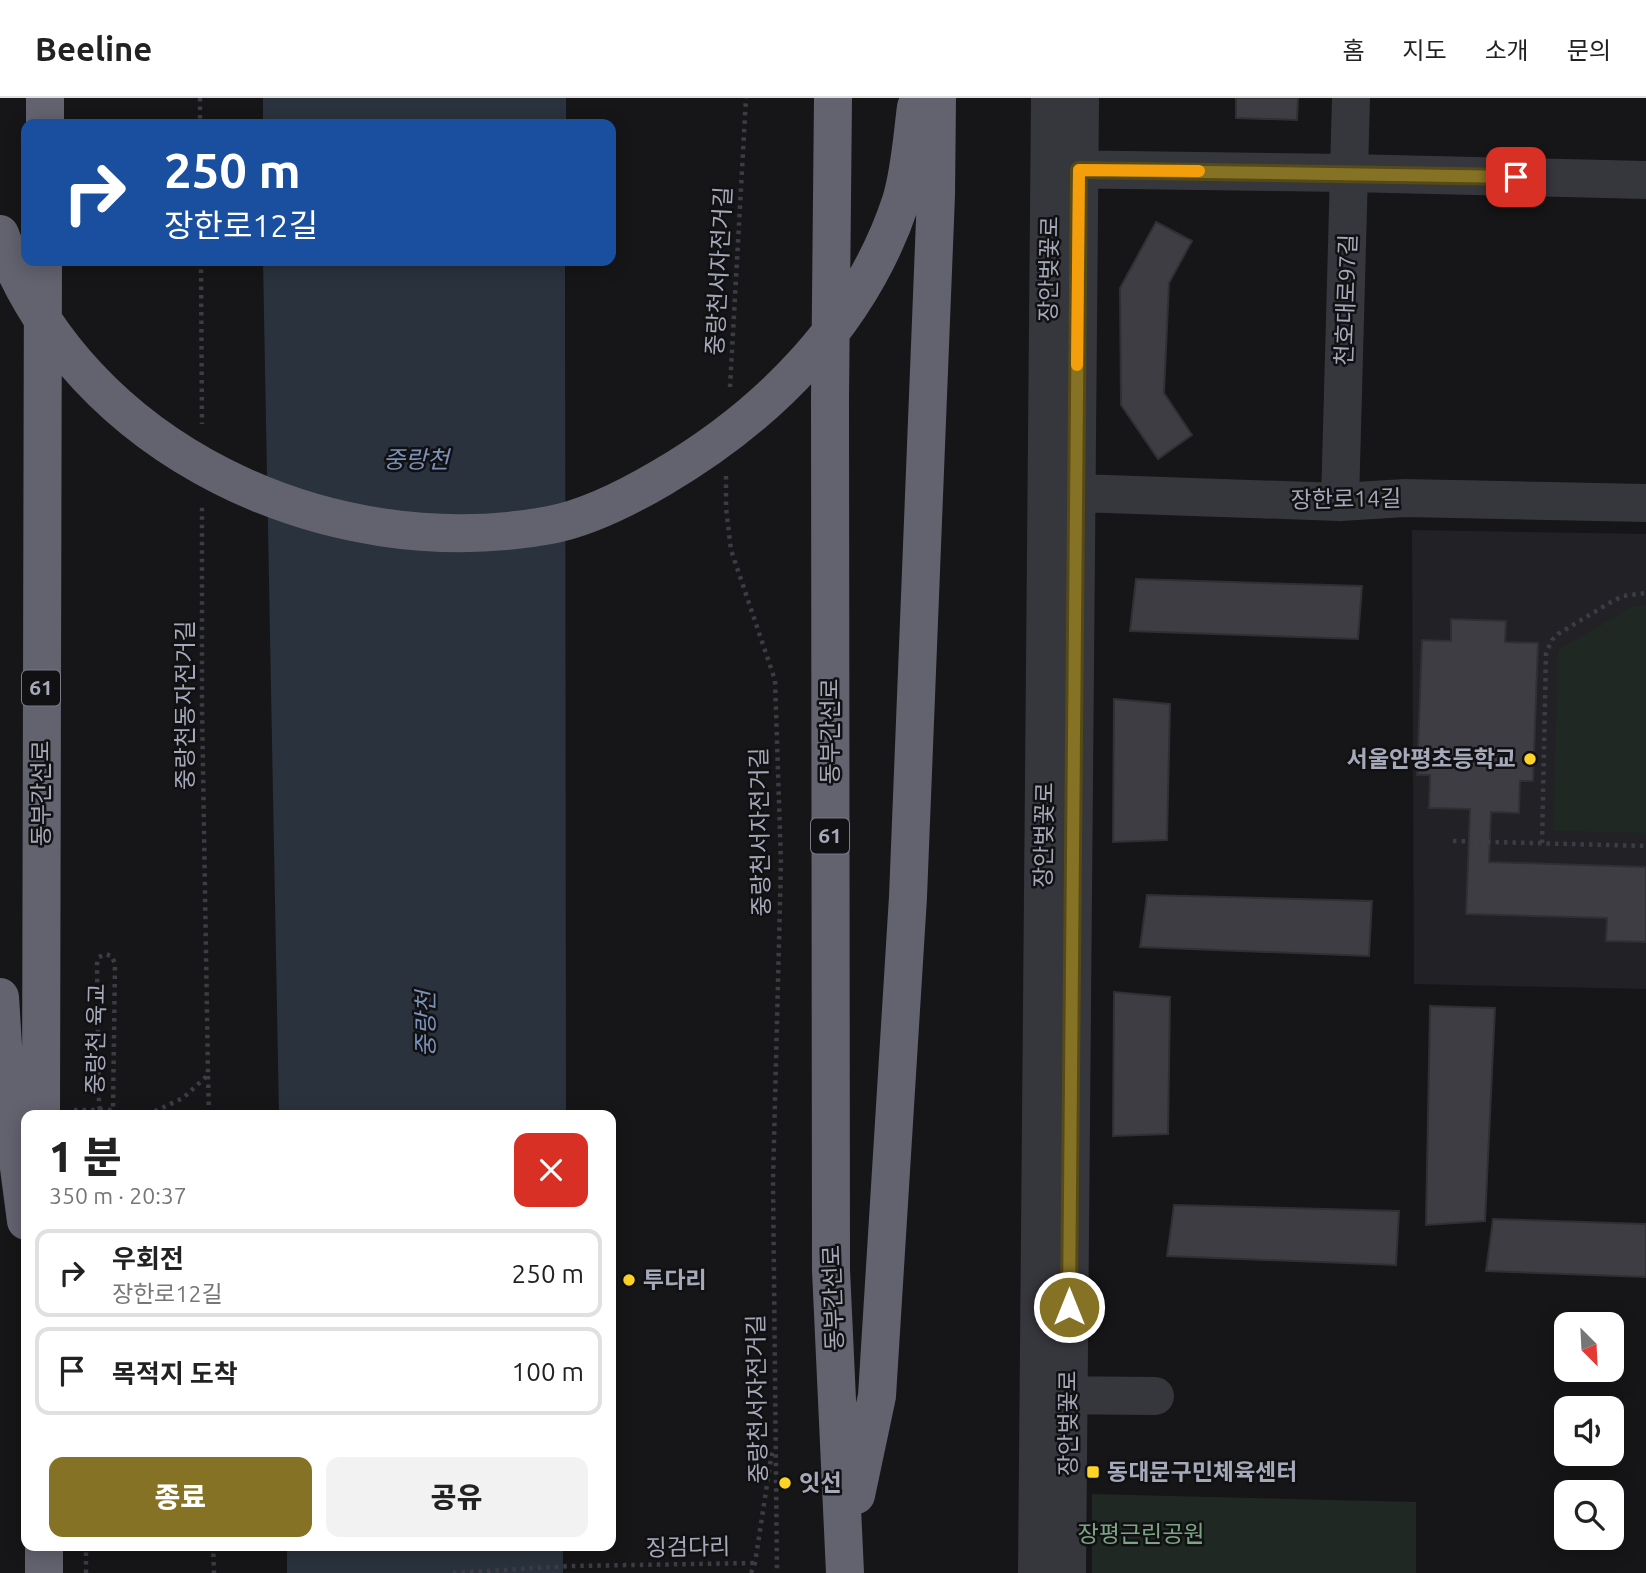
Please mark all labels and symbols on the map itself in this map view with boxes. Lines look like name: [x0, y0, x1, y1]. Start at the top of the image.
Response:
pin: [1486, 147, 1546, 207]
street label: 중랑천서자전거길: [702, 186, 735, 356]
street label: 장안벚꽃로: [1035, 216, 1062, 322]
street label: 천호대로97길: [1331, 234, 1360, 366]
water label: 중랑천: [383, 446, 452, 473]
street label: 장한로14길: [1290, 485, 1401, 512]
street label: 중랑천동자전거길: [172, 620, 197, 790]
road number: 61: [22, 670, 60, 706]
street label: 동부간선로: [817, 678, 842, 784]
street label: 동부간선로: [28, 740, 53, 846]
place label: 서울안평초등학교: [1347, 746, 1516, 771]
street label: 중랑천서자전거길: [746, 747, 773, 917]
marker: 서울안평초등학교: [1522, 751, 1538, 767]
street label: 장안벚꽃로: [1030, 782, 1057, 888]
road number: 61: [811, 818, 849, 854]
street label: 중랑천 육교: [82, 983, 109, 1095]
water label: 중랑천: [412, 988, 439, 1057]
street label: 동부간선로: [818, 1245, 847, 1351]
place label: 투다리: [643, 1267, 706, 1292]
position arrow: [1032, 1270, 1106, 1344]
marker: 투다리: [621, 1272, 637, 1288]
north arrow: [1554, 1312, 1624, 1382]
street label: 중랑천서자전거길: [743, 1314, 770, 1484]
street label: 장안벚꽃로: [1055, 1370, 1080, 1476]
place label: 동대문구민체육센터: [1107, 1459, 1297, 1484]
marker: 동대문구민체육센터: [1085, 1464, 1101, 1480]
place label: 잇선: [799, 1470, 841, 1495]
marker: 잇선: [777, 1475, 793, 1491]
park label: 장평근린공원: [1078, 1521, 1204, 1546]
street label: 징검다리: [645, 1533, 731, 1560]

